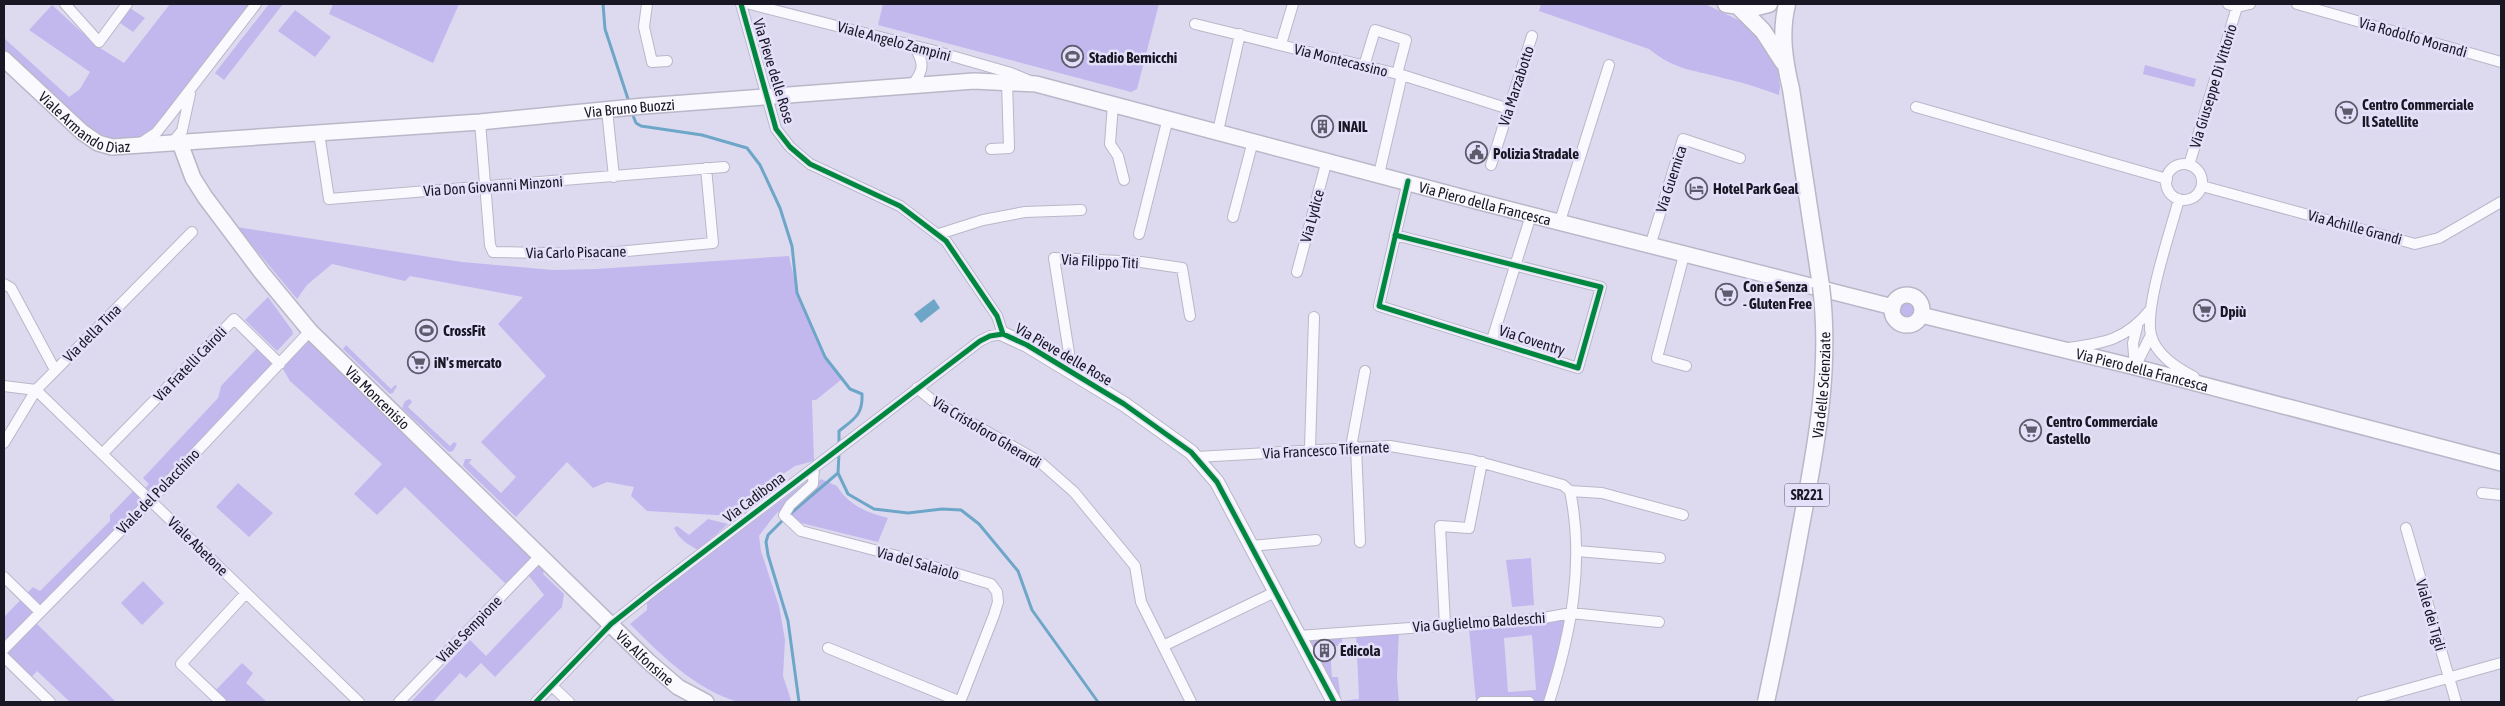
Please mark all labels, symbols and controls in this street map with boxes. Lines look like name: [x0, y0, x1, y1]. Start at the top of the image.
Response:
street label: Via Rodolfo Morandi: [2357, 13, 2469, 61]
street label: Via Pieve delle Rose: [750, 16, 798, 126]
street label: Viale Angelo Zampini: [835, 18, 953, 64]
street label: Via Giuseppe Di Vittorio: [2186, 22, 2240, 150]
street label: Via Montecassino: [1292, 40, 1390, 80]
street label: Via Marzabotto: [1495, 44, 1537, 128]
sports icon: Stadio Bernicchi: [1061, 45, 1085, 69]
place label: Stadio Bernicchi: [1089, 49, 1177, 66]
street label: Viale Armando Diaz: [35, 88, 131, 156]
street label: Via Bruno Buozzi: [584, 95, 675, 120]
place label: Centro Commerciale Il Satellite: [2362, 96, 2474, 130]
supermarket icon: Centro Commerciale Il Satellite: [2334, 101, 2358, 125]
building icon: INAIL: [1310, 114, 1334, 138]
place label: INAIL: [1338, 118, 1368, 135]
public building icon: Polizia Stradale: [1465, 141, 1489, 165]
street label: Via Guernica: [1652, 143, 1690, 215]
place label: Polizia Stradale: [1493, 145, 1579, 162]
street label: Via Don Giovanni Minzoni: [423, 173, 563, 199]
hotel icon: Hotel Park Geal: [1685, 176, 1709, 200]
street label: Via Piero della Francesca: [1417, 178, 1553, 228]
place label: Hotel Park Geal: [1713, 180, 1800, 197]
street label: Via Lydice: [1297, 187, 1327, 244]
street label: Via Achille Grandi: [2306, 206, 2404, 248]
street label: Via Carlo Pisacane: [526, 243, 626, 261]
street label: Via Filippo Titi: [1061, 250, 1139, 272]
place label: Con e Senza - Gluten Free: [1743, 278, 1812, 312]
supermarket icon: Con e Senza - Gluten Free: [1715, 283, 1739, 307]
supermarket icon: Dpiù: [2192, 299, 2216, 323]
street label: Via della Tina: [60, 301, 124, 365]
place label: Dpiù: [2220, 303, 2246, 320]
sports icon: CrossFit: [415, 318, 439, 342]
street label: Via Pieve delle Rose: [1012, 319, 1116, 389]
street label: Via Coventry: [1497, 321, 1567, 359]
place label: CrossFit: [443, 322, 486, 339]
street label: Via Fratelli Cairoli: [150, 323, 230, 405]
street label: Via delle Scienziate: [1808, 332, 1833, 439]
street label: Via Piero della Francesca: [2074, 345, 2211, 394]
supermarket icon: iN's mercato: [406, 350, 430, 374]
place label: iN's mercato: [434, 354, 502, 371]
street label: Via Moncenisio: [342, 362, 414, 432]
street label: Via Cristoforo Gherardi: [930, 393, 1044, 471]
place label: Centro Commerciale Castello: [2046, 413, 2158, 447]
supermarket icon: Centro Commerciale Castello: [2018, 418, 2042, 442]
street label: Via Francesco Tifernate: [1262, 438, 1390, 462]
street label: Viale del Polacchino: [113, 445, 203, 537]
street label: Via Cadibona: [720, 468, 788, 526]
road number: SR221: [1784, 484, 1830, 506]
street label: Viale Abetone: [164, 513, 232, 579]
street label: Via del Salaiolo: [875, 543, 961, 583]
street label: Viale dei Tigli: [2413, 577, 2449, 653]
street label: Viale Sempione: [433, 592, 505, 666]
street label: Via Guglielmo Baldeschi: [1412, 609, 1546, 635]
street label: Via Alfonsine: [613, 626, 678, 688]
building icon: Edicola: [1312, 638, 1336, 662]
place label: Edicola: [1340, 642, 1381, 659]

